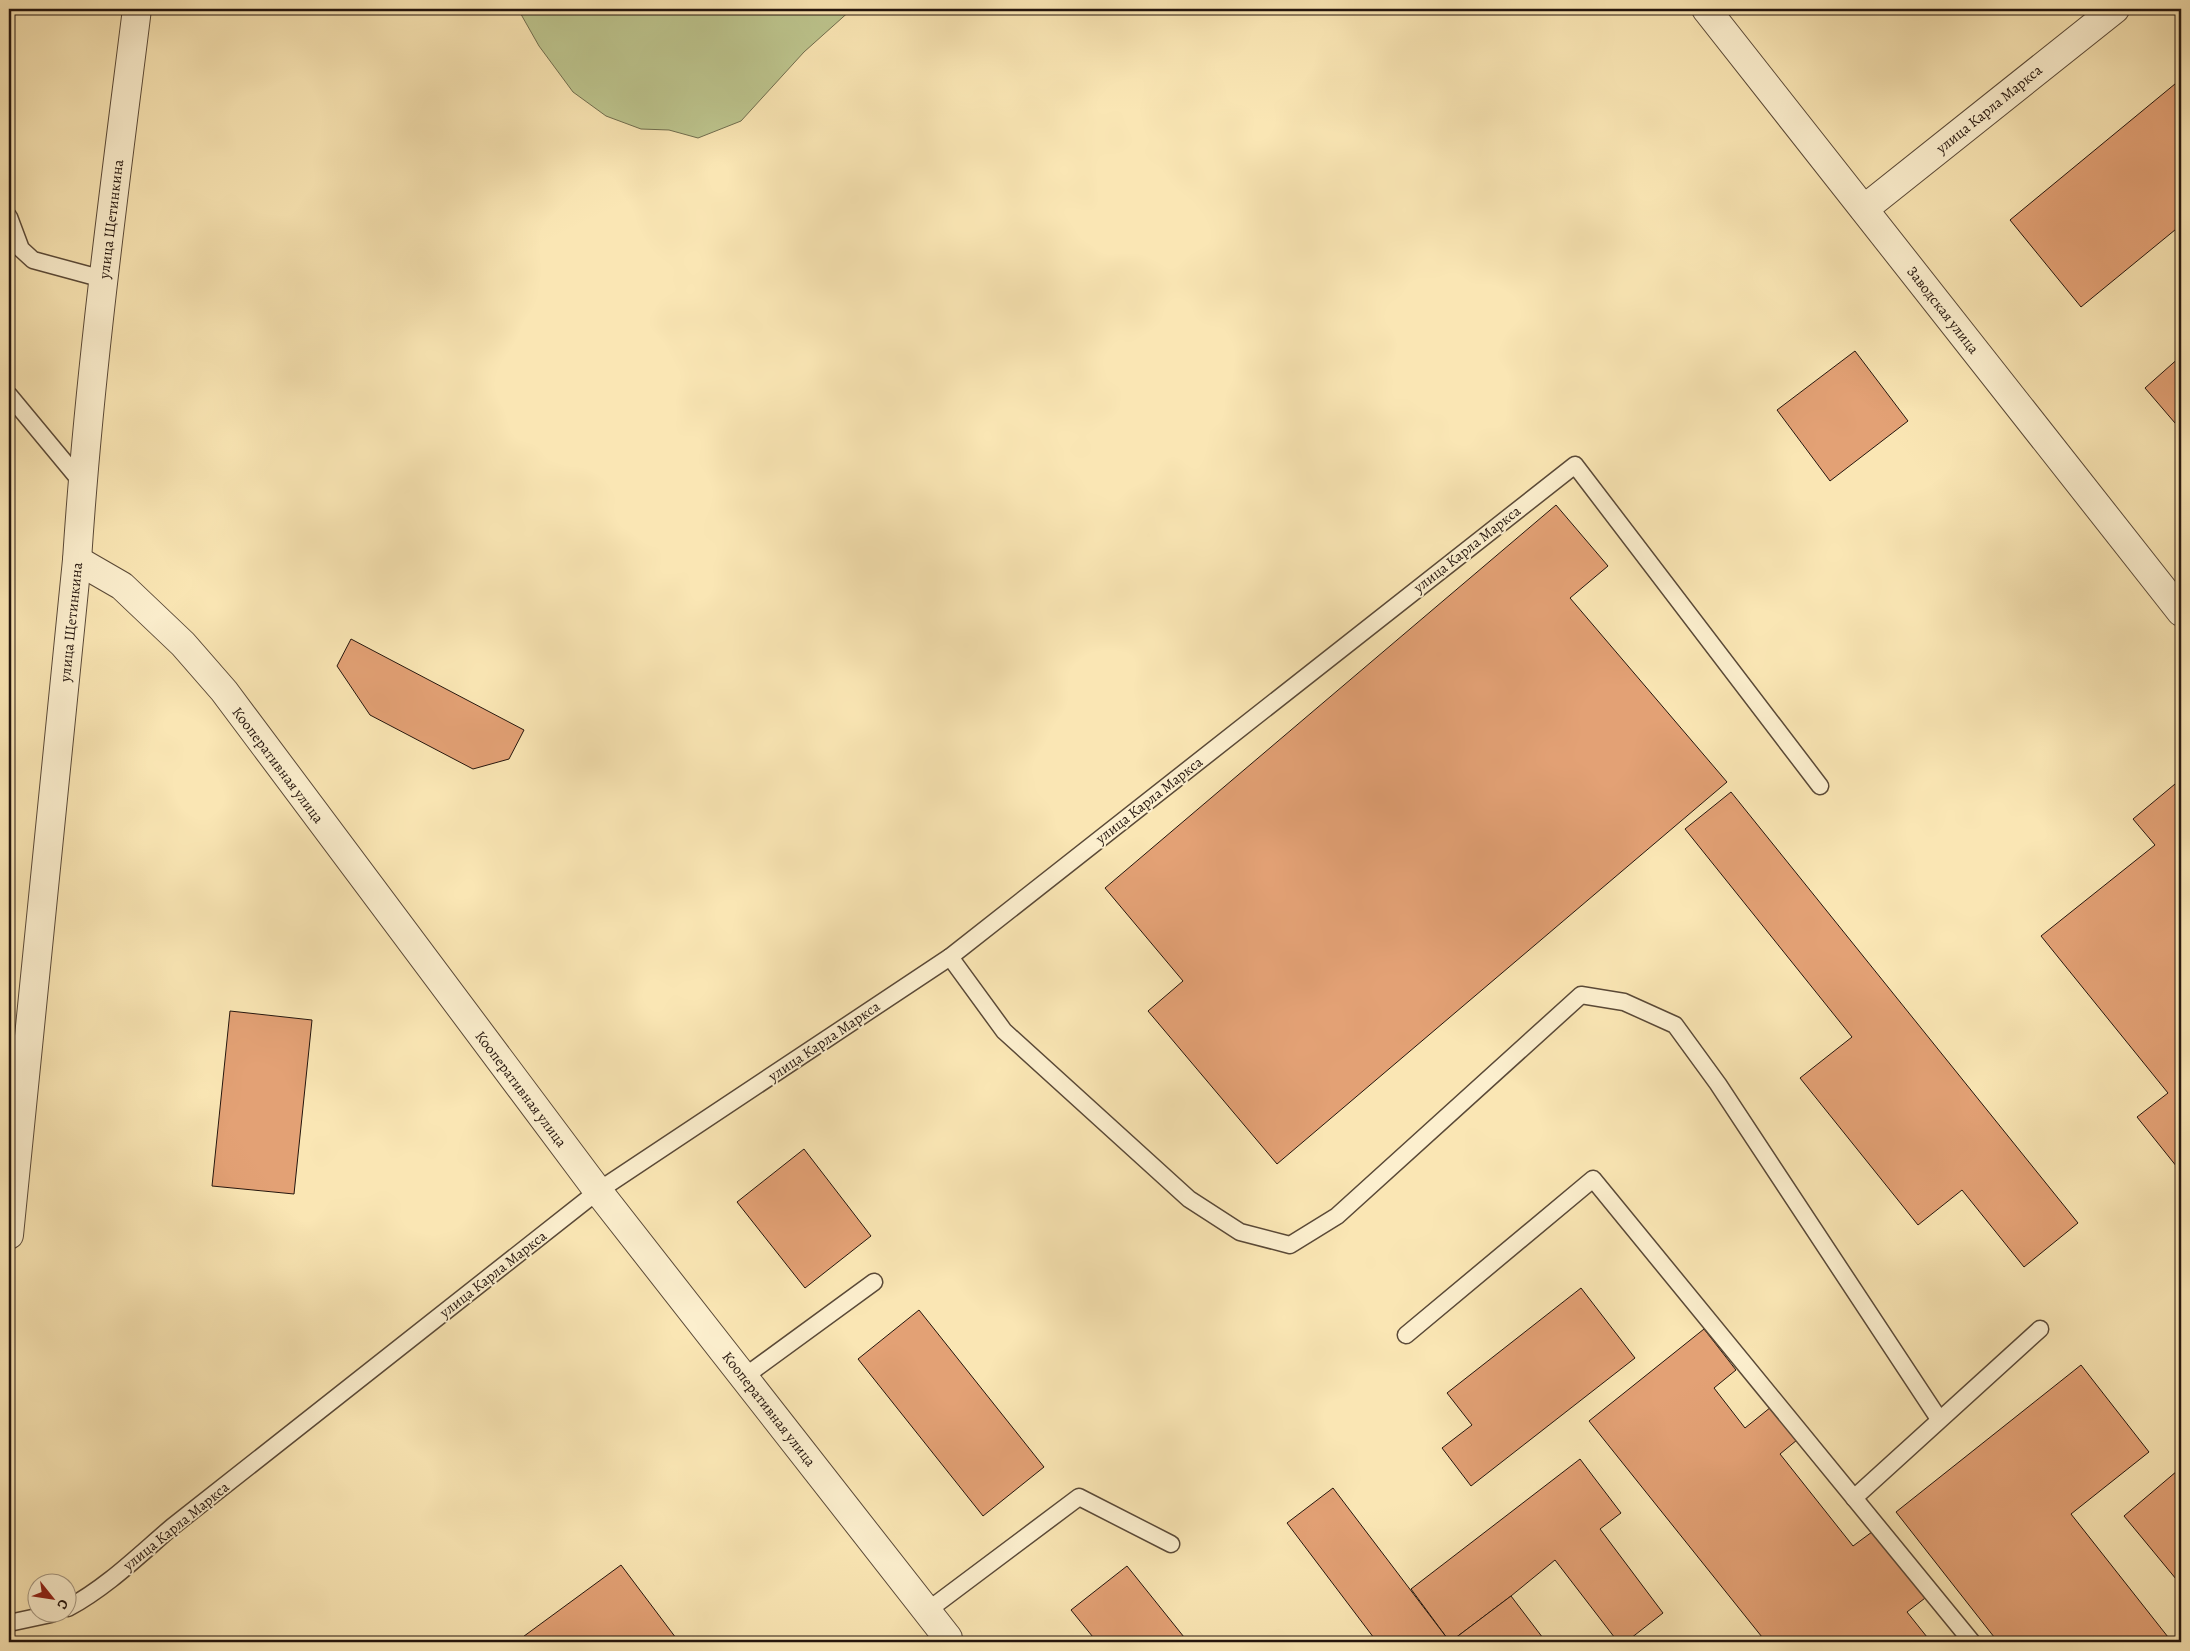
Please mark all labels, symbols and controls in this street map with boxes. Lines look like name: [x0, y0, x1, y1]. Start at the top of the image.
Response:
street label: улица Карла Маркса: [1931, 60, 2046, 159]
street label: улица Щетинкина: [94, 158, 128, 281]
street label: Заводская улица: [1902, 262, 1984, 358]
street label: улица Карла Маркса: [1408, 501, 1525, 598]
street label: улица Щетинкина: [55, 561, 87, 684]
street label: Кооперативная улица: [228, 703, 329, 827]
street label: улица Карла Маркса: [1090, 752, 1207, 849]
street label: улица Карла Маркса: [763, 996, 884, 1086]
street label: Кооперативная улица: [471, 1027, 572, 1151]
street label: улица Карла Маркса: [434, 1226, 551, 1323]
street label: Кооперативная улица: [718, 1347, 820, 1471]
street label: улица Карла Маркса: [118, 1477, 233, 1576]
north arrow: [28, 1574, 78, 1624]
text: С: [52, 1596, 73, 1613]

